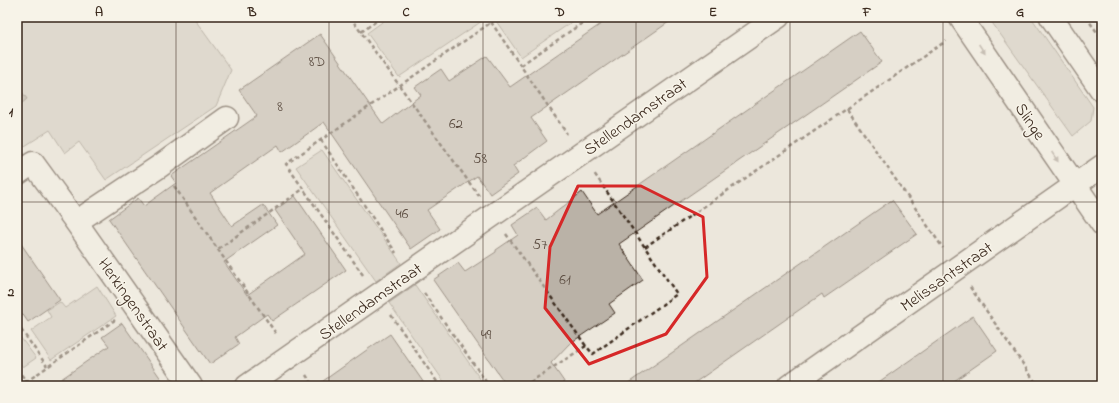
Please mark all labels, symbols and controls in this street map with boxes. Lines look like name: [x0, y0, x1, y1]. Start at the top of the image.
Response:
text: A: [95, 3, 103, 22]
text: B: [247, 3, 257, 22]
text: C: [402, 3, 410, 22]
text: D: [554, 3, 565, 22]
text: E: [709, 3, 717, 22]
text: F: [862, 3, 872, 22]
text: G: [1016, 3, 1024, 22]
one-way arrow: [978, 44, 986, 54]
house number: 8D: [309, 51, 325, 73]
street label: Stellendamstraat: [579, 72, 693, 162]
house number: 8: [277, 96, 283, 118]
street label: Slinge: [1006, 98, 1052, 147]
text: 1: [9, 103, 14, 122]
house number: 62: [449, 113, 464, 135]
house number: 58: [473, 148, 487, 170]
one-way arrow: [1051, 151, 1059, 162]
house number: 46: [396, 203, 409, 225]
house number: 57: [533, 234, 547, 256]
street label: Melissantstraat: [895, 236, 999, 318]
street label: Herkingenstraat: [90, 253, 174, 358]
street label: Stellendamstraat: [314, 257, 428, 347]
house number: 61: [559, 269, 571, 291]
text: 2: [7, 283, 15, 302]
house number: 49: [481, 324, 492, 346]

